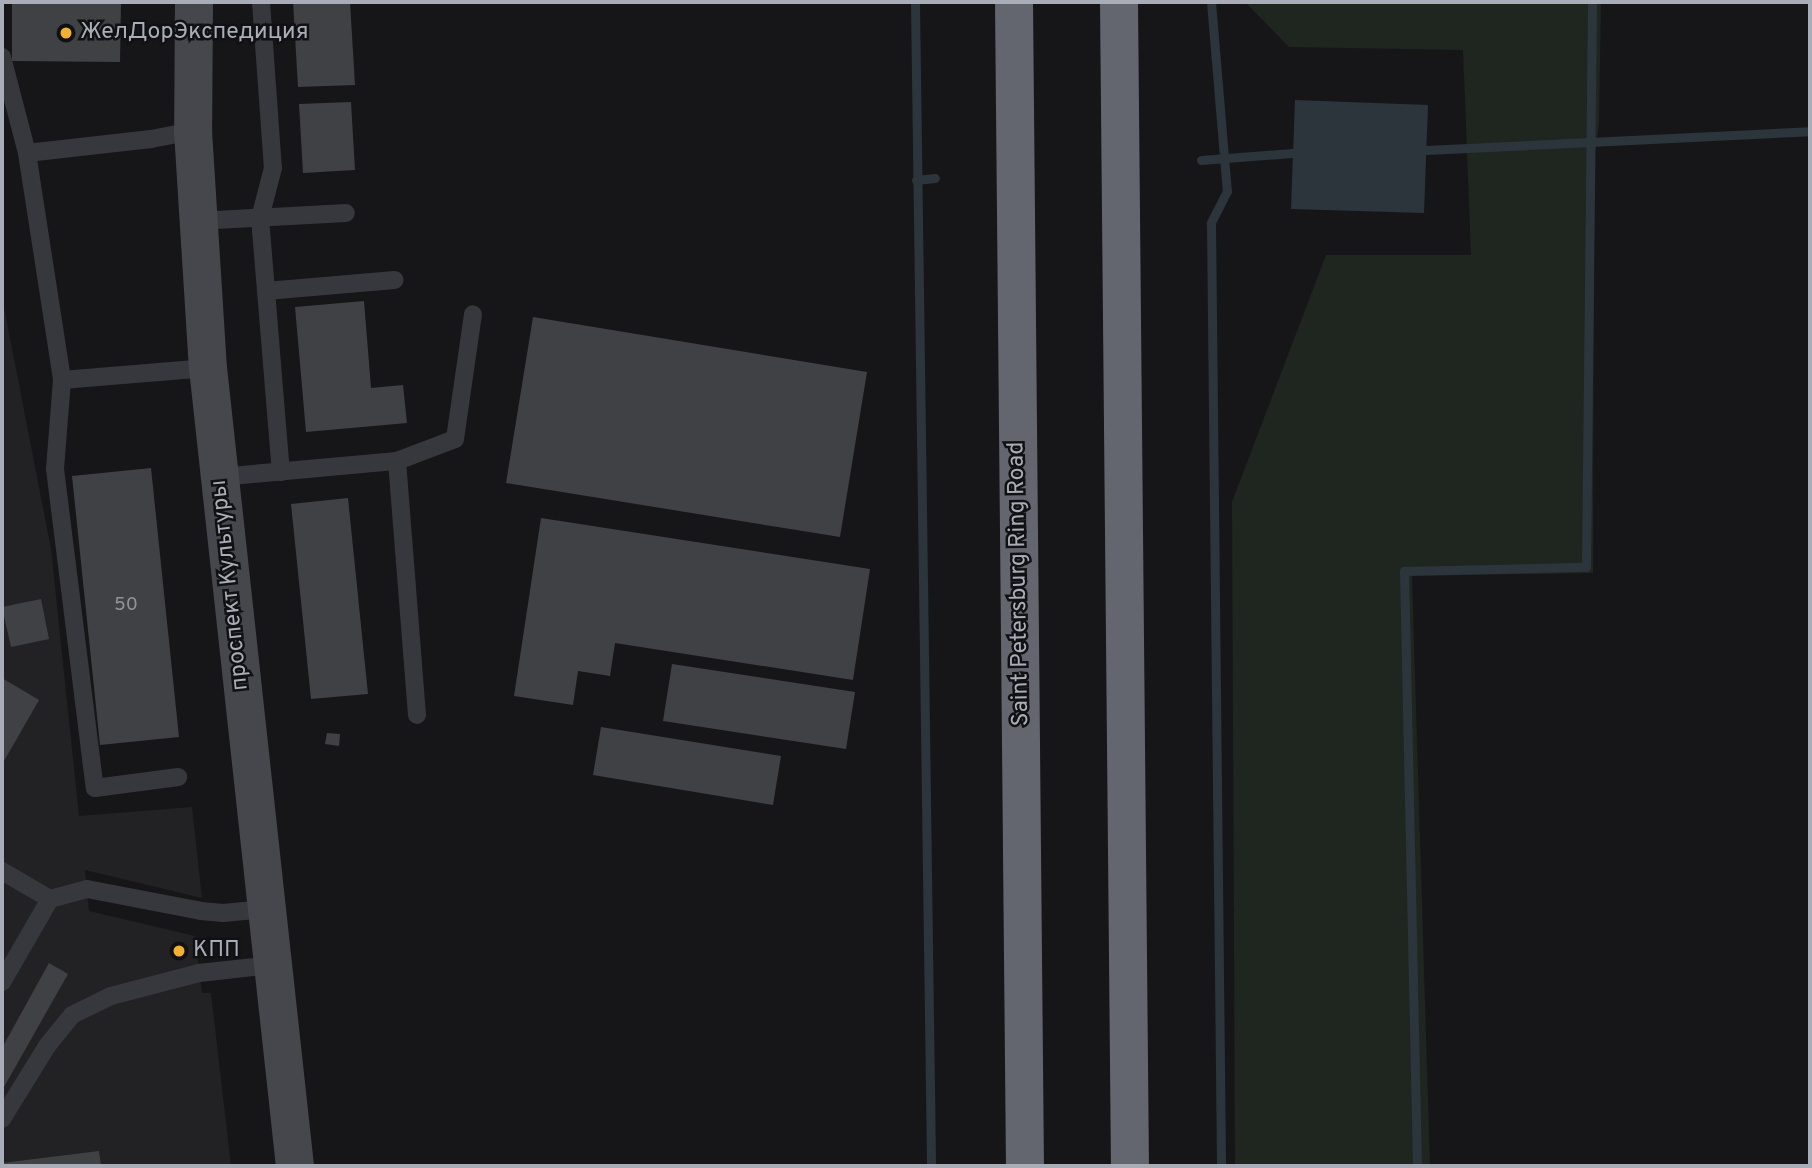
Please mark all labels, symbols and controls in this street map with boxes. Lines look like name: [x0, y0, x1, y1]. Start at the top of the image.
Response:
place label: ЖелДорЭкспедиция: [80, 19, 308, 47]
marker: ЖелДорЭкспедиция: [58, 25, 74, 41]
street label: Saint Petersburg Ring Road: [1004, 442, 1036, 726]
street label: проспект Культуры: [206, 478, 256, 692]
house number: 50: [114, 595, 138, 617]
place label: КПП: [193, 937, 240, 965]
marker: КПП: [171, 943, 187, 959]

